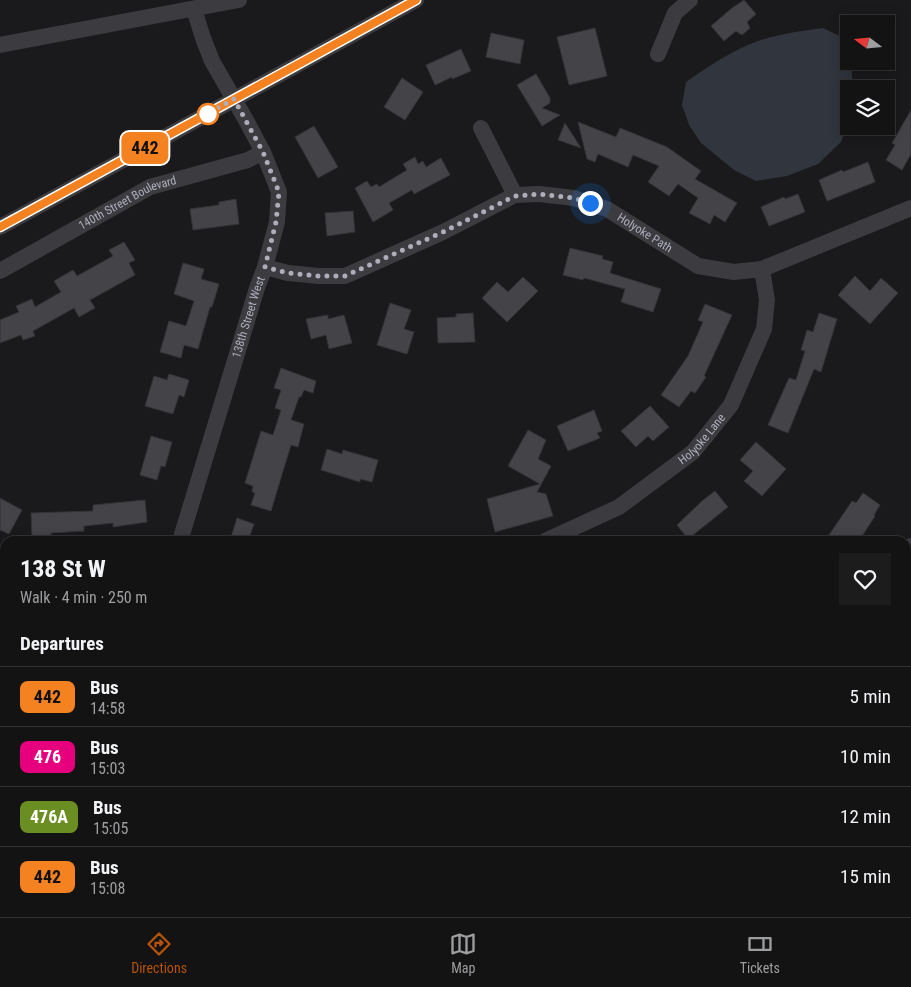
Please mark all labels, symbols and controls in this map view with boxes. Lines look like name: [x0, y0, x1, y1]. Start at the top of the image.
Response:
north arrow: [840, 15, 895, 70]
map controls: [840, 15, 895, 135]
button: layers: [840, 80, 895, 135]
unlabelled marker: [197, 103, 219, 125]
line badge: 442: [116, 132, 174, 164]
text: 442: [131, 137, 159, 158]
street label: 140th Street Boulevard: [76, 173, 178, 233]
your location: [578, 191, 603, 216]
street label: Holyoke Path: [615, 210, 675, 255]
street label: 138th Street West: [229, 274, 268, 360]
street label: Holyoke Lane: [676, 411, 728, 467]
button: heart: [839, 553, 891, 605]
text: 138 St W: [20, 555, 106, 583]
text: Walk · 4 min · 250 m: [20, 588, 147, 607]
text: Departures: [20, 632, 104, 655]
text: Bus: [90, 676, 119, 699]
text: 5 min: [849, 685, 891, 708]
text: 442: [34, 686, 61, 707]
text: 14:58: [90, 699, 125, 718]
text: Bus: [90, 736, 119, 759]
text: 10 min: [840, 745, 891, 768]
text: 476: [34, 746, 61, 767]
text: 15:03: [90, 759, 125, 778]
text: Bus: [93, 796, 122, 819]
text: 12 min: [840, 805, 891, 828]
text: 476A: [30, 806, 68, 827]
text: 15:05: [93, 819, 128, 838]
text: Bus: [90, 856, 119, 879]
text: 15 min: [840, 865, 891, 888]
text: 442: [34, 866, 61, 887]
text: 15:08: [90, 879, 125, 898]
tab: Directions: [131, 930, 187, 976]
tab: Map: [449, 930, 477, 976]
tab: Tickets: [740, 930, 780, 976]

